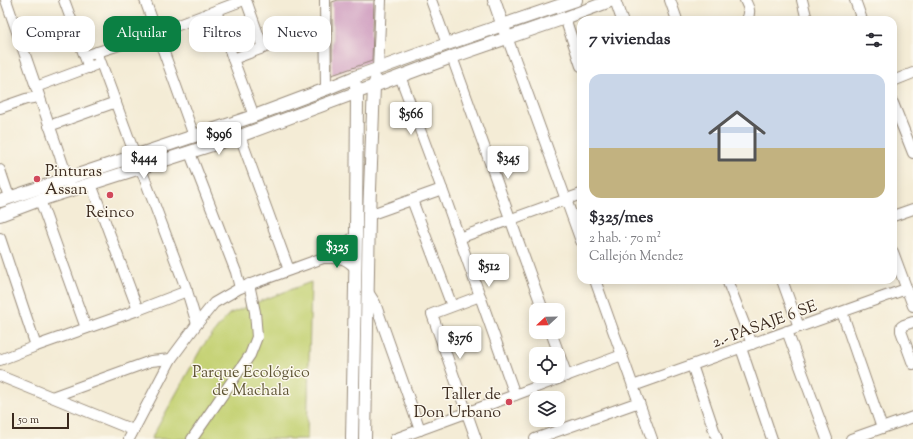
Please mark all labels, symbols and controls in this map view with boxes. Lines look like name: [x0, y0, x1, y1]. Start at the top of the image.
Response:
chip: Comprar: [12, 16, 95, 52]
chip: Alquilar: [103, 16, 181, 52]
chip: Filtros: [189, 16, 255, 52]
chip: Nuevo: [263, 16, 331, 52]
text: 7 viviendas: [589, 28, 670, 52]
icon: filters: [863, 29, 885, 51]
icon: home: [701, 100, 773, 172]
pin: $566: [387, 102, 435, 136]
text: $566: [399, 106, 423, 124]
pin: $996: [195, 122, 243, 156]
text: $996: [206, 126, 232, 144]
pin: $444: [120, 146, 168, 180]
pin: $345: [484, 146, 532, 180]
text: $444: [131, 150, 157, 168]
text: $345: [496, 150, 520, 168]
place label: Pinturas Assan: [45, 161, 102, 202]
marker: Pinturas Assan: [32, 174, 42, 184]
marker: Reinco: [105, 190, 115, 200]
place label: Reinco: [86, 202, 134, 225]
text: $325/mes: [589, 206, 653, 230]
text: 2 hab. · 70 m²: [589, 230, 661, 248]
pin: $325: [313, 235, 361, 269]
text: $325: [326, 239, 348, 257]
text: Callejón Mendez: [589, 248, 683, 266]
pin: $512: [465, 254, 513, 288]
text: $512: [478, 258, 500, 276]
street label: 2.- PASAJE 6 SE: [709, 296, 821, 355]
north arrow: [529, 303, 565, 339]
map controls: [529, 303, 565, 427]
pin: $376: [436, 326, 484, 360]
text: $376: [447, 330, 473, 348]
button: locate: [529, 347, 565, 383]
park label: Parque Ecológico de Machala: [192, 362, 310, 403]
place label: Taller de Don Urbano: [414, 384, 501, 425]
button: layers: [529, 391, 565, 427]
marker: Taller de Don Urbano: [504, 397, 514, 407]
scale bar: [12, 411, 69, 430]
text: 50 m: [18, 412, 39, 428]

